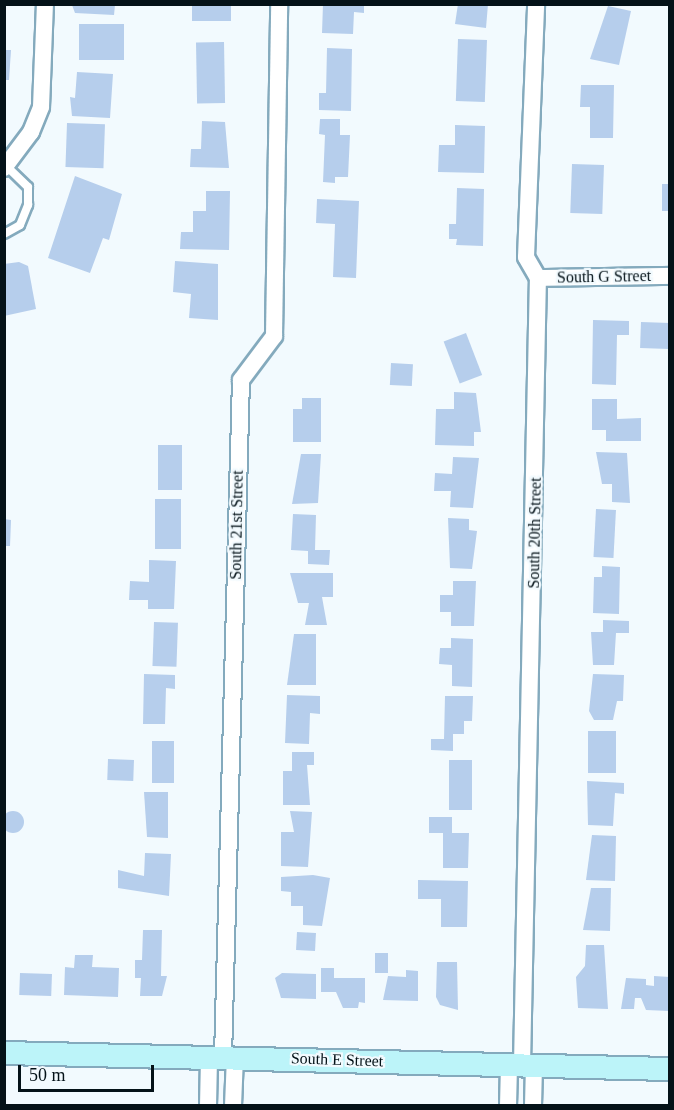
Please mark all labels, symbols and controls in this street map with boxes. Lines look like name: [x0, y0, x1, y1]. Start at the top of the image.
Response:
street label: South G Street: [557, 267, 651, 287]
street label: South 21st Street: [226, 470, 248, 580]
street label: South 20th Street: [524, 477, 546, 589]
street label: South E Street: [290, 1049, 384, 1071]
scale bar: [21, 1053, 158, 1091]
text: 50 m: [29, 1065, 66, 1085]

